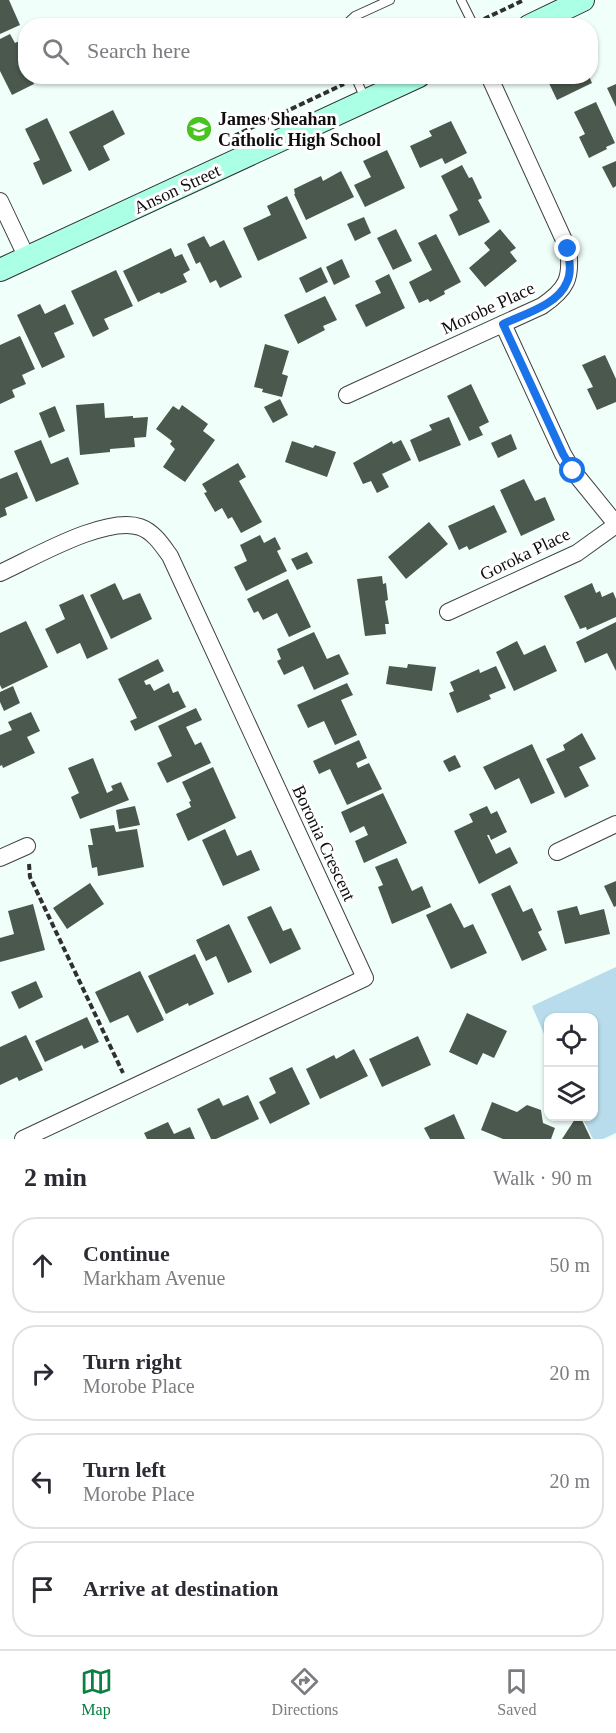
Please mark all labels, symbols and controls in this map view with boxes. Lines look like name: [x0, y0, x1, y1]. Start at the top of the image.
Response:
search box: [18, 18, 598, 84]
icon: search: [39, 35, 72, 68]
text: Search here: [87, 38, 190, 63]
place label: James Sheahan Catholic High School: [218, 109, 381, 150]
school or university icon: James Sheahan Catholic High School: [184, 114, 214, 144]
street label: Anson Street: [130, 160, 224, 218]
route end: [554, 235, 580, 261]
street label: Morobe Place: [438, 278, 538, 338]
route start: [559, 457, 585, 483]
street label: Goroka Place: [477, 524, 573, 584]
street label: Boronia Crescent: [288, 782, 360, 904]
map controls: [544, 1013, 598, 1121]
button: locate: [544, 1013, 598, 1067]
button: layers: [544, 1067, 598, 1121]
text: 2 min: [24, 1163, 87, 1192]
text: Walk · 90 m: [493, 1167, 592, 1189]
text: Continue: [83, 1241, 170, 1266]
icon: ahead: [26, 1249, 59, 1282]
text: 50 m: [549, 1254, 590, 1276]
text: Markham Avenue: [83, 1267, 225, 1289]
text: Turn right: [83, 1349, 182, 1374]
icon: right: [26, 1357, 59, 1390]
text: 20 m: [549, 1362, 590, 1384]
text: Morobe Place: [83, 1375, 195, 1397]
text: Turn left: [83, 1457, 166, 1482]
icon: left: [26, 1465, 59, 1498]
text: 20 m: [549, 1470, 590, 1492]
text: Morobe Place: [83, 1483, 195, 1505]
icon: arrive: [26, 1573, 59, 1606]
text: Arrive at destination: [83, 1576, 279, 1601]
tab: Map: [80, 1665, 113, 1719]
tab: Directions: [272, 1665, 338, 1719]
tab: Saved: [497, 1665, 536, 1719]

